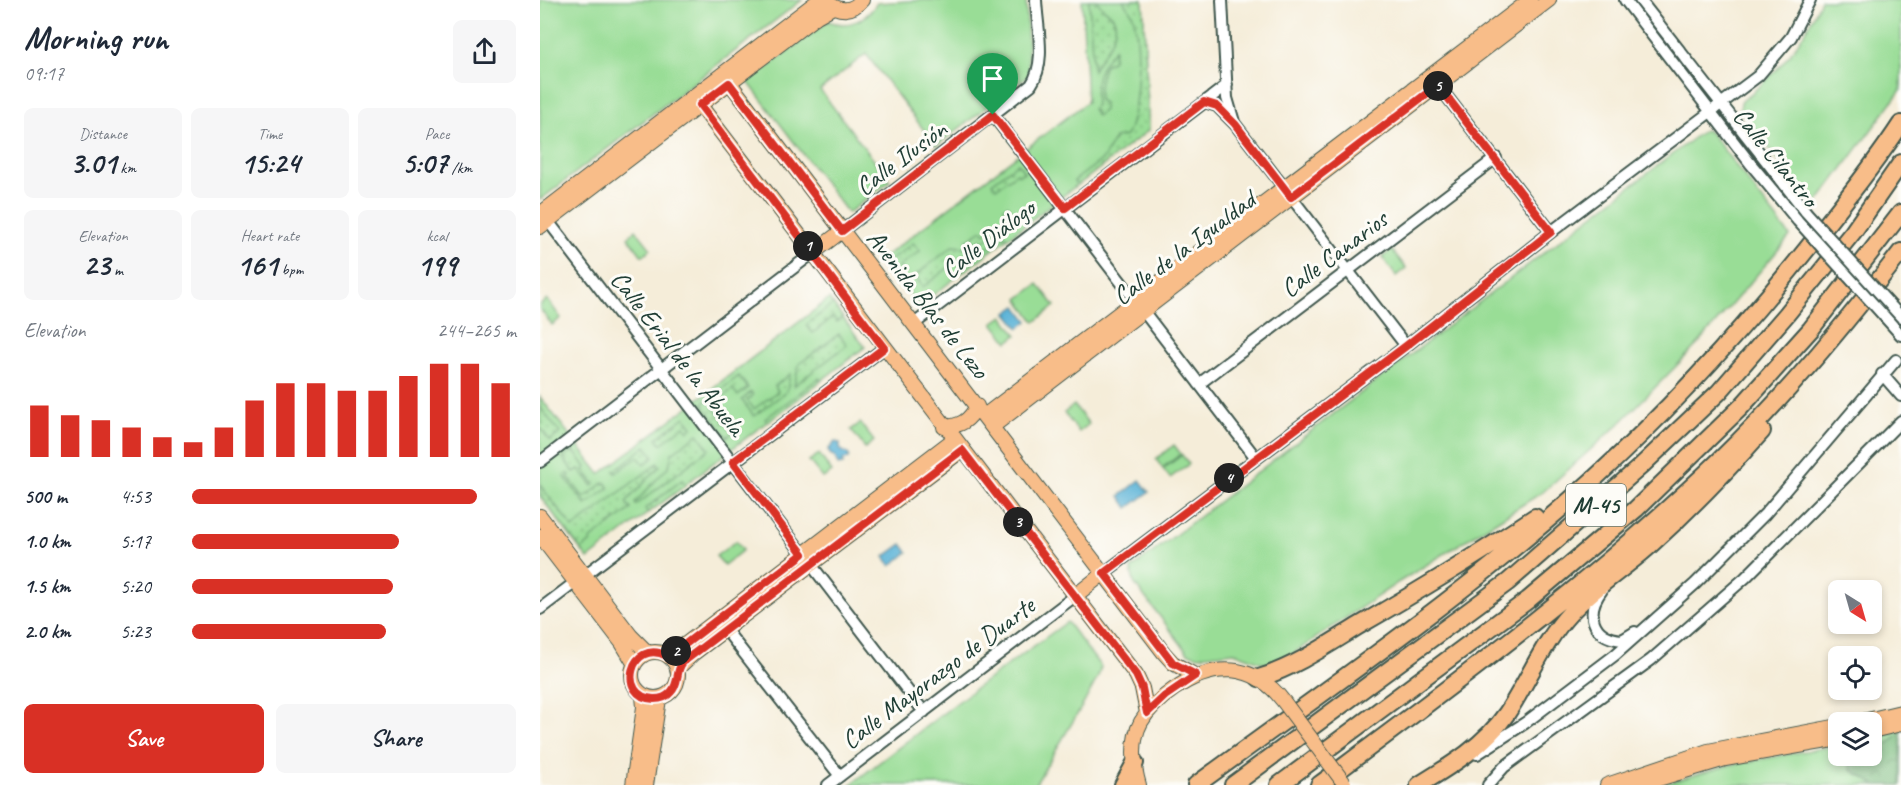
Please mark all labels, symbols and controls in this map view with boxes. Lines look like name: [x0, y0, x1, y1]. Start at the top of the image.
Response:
text: Morning run: [24, 17, 168, 59]
button: share: [453, 20, 516, 83]
pin: [967, 53, 1018, 115]
text: 09:17: [24, 61, 64, 86]
icon: arrive: [976, 62, 1009, 95]
pin: 5: [1423, 71, 1453, 101]
text: 5: [1435, 76, 1441, 96]
street label: Calle Cilantro: [1726, 100, 1828, 216]
street label: Calle Ilusión: [849, 112, 954, 203]
text: Distance: [79, 124, 127, 144]
text: Time: [258, 124, 282, 144]
text: Pace: [425, 124, 449, 144]
text: 3.01: [70, 144, 116, 182]
text: 15:24: [240, 144, 300, 182]
text: 5:07: [402, 144, 448, 182]
text: km: [116, 158, 136, 178]
text: /km: [448, 158, 472, 178]
street label: Calle de la Igualdad: [1106, 181, 1265, 312]
street label: Calle Diálogo: [934, 190, 1044, 286]
street label: Calle Canarios: [1274, 202, 1396, 305]
street label: Avenida Blas de Lezo: [860, 223, 998, 387]
text: Elevation: [78, 226, 128, 246]
text: Heart rate: [241, 226, 299, 246]
text: kcal: [426, 226, 448, 246]
pin: 1: [793, 231, 823, 261]
text: 1: [804, 236, 812, 256]
text: 23: [83, 246, 110, 284]
text: 161: [237, 246, 278, 284]
text: 199: [417, 246, 457, 284]
text: m: [110, 260, 123, 280]
text: bpm: [278, 260, 303, 280]
street label: Calle Erial de la Abuela: [603, 264, 754, 444]
text: Elevation: [24, 318, 86, 343]
text: 244–265 m: [437, 318, 516, 343]
pin: 4: [1214, 463, 1244, 493]
text: 4: [1225, 468, 1233, 488]
text: 500 m: [24, 484, 67, 509]
text: 4:53: [120, 484, 151, 509]
road number: M-45: [1566, 484, 1626, 526]
pin: 3: [1003, 507, 1033, 537]
text: 3: [1014, 512, 1022, 532]
text: 1.0 km: [24, 529, 71, 554]
text: 5:17: [120, 529, 151, 554]
text: 1.5 km: [24, 574, 70, 599]
text: 5:20: [120, 574, 151, 599]
north arrow: [1828, 580, 1882, 634]
map controls: [1828, 580, 1882, 766]
street label: Calle Mayorazgo de Duarte: [835, 588, 1043, 757]
text: 2.0 km: [24, 619, 71, 644]
text: 5:23: [120, 619, 151, 644]
pin: 2: [661, 636, 691, 666]
text: 2: [672, 641, 680, 661]
button: locate: [1828, 646, 1882, 700]
button: Save: [24, 704, 264, 773]
button: Share: [276, 704, 516, 773]
button: layers: [1828, 712, 1882, 766]

